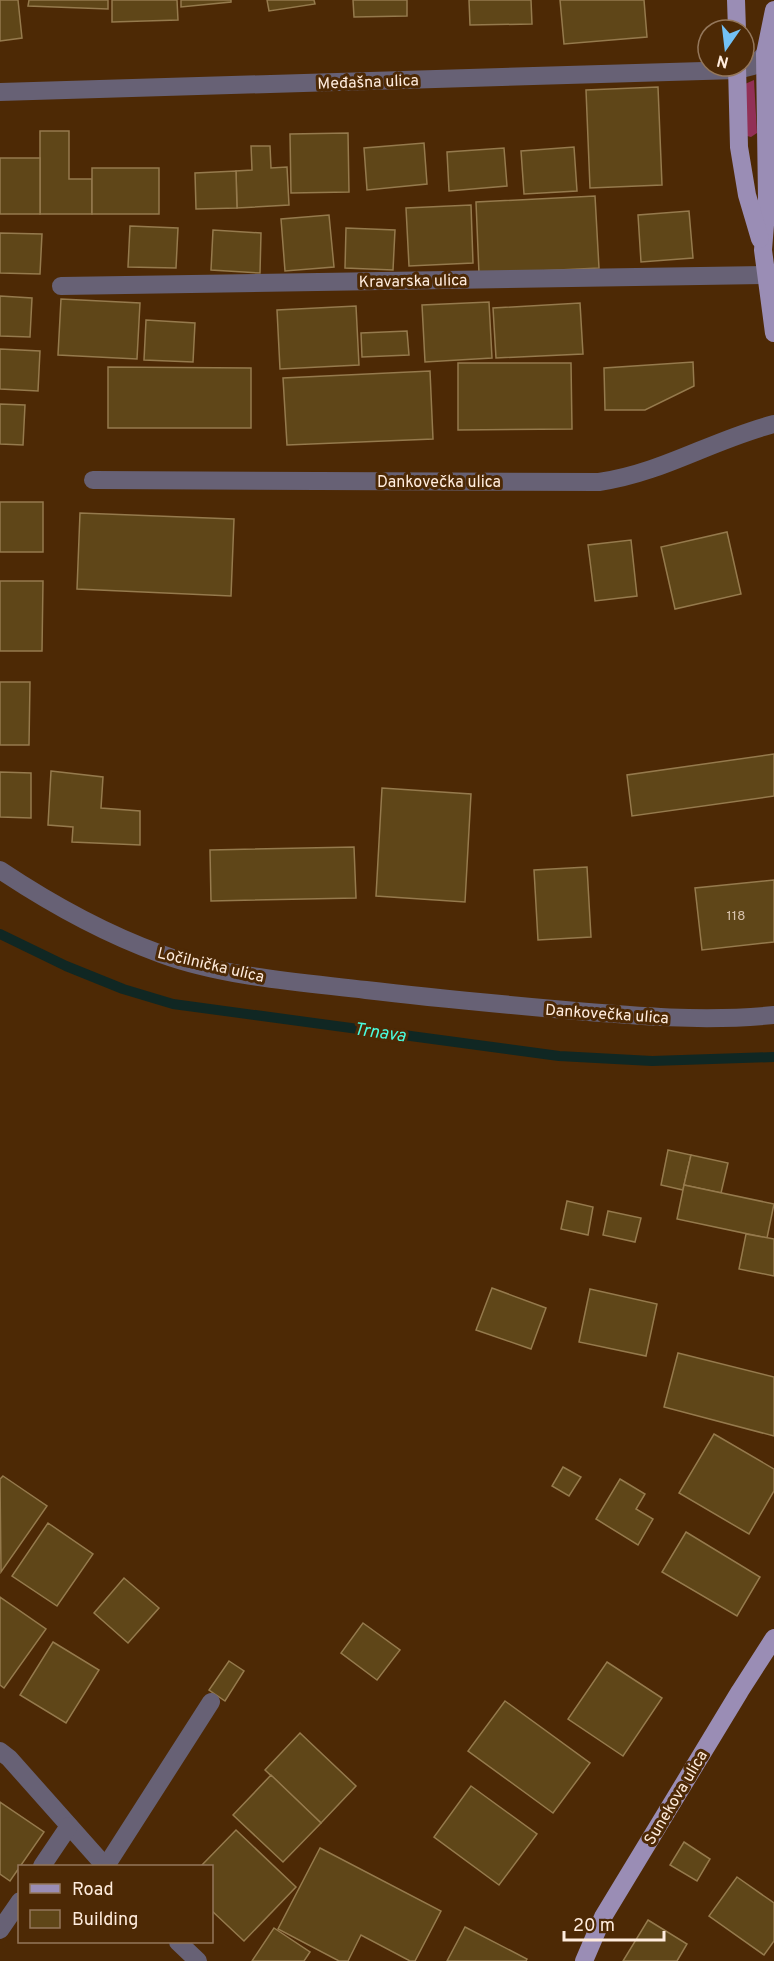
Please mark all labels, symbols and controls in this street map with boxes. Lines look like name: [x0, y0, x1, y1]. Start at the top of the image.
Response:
north arrow: [696, 18, 756, 78]
text: N: [715, 50, 731, 72]
street label: Međašna ulica: [317, 71, 419, 95]
street label: Kravarska ulica: [359, 271, 468, 293]
street label: Dankovečka ulica: [377, 473, 501, 493]
house number: 118: [727, 908, 746, 925]
street label: Ločilnička ulica: [155, 944, 266, 988]
street label: Dankovečka ulica: [544, 1001, 669, 1029]
water label: Trnava: [352, 1018, 408, 1049]
street label: Sunekova ulica: [641, 1747, 713, 1849]
legend: [18, 1865, 213, 1943]
text: Road: [72, 1879, 114, 1902]
scale bar: [564, 1904, 664, 1942]
text: Building: [72, 1909, 138, 1932]
text: 20 m: [573, 1915, 615, 1938]

